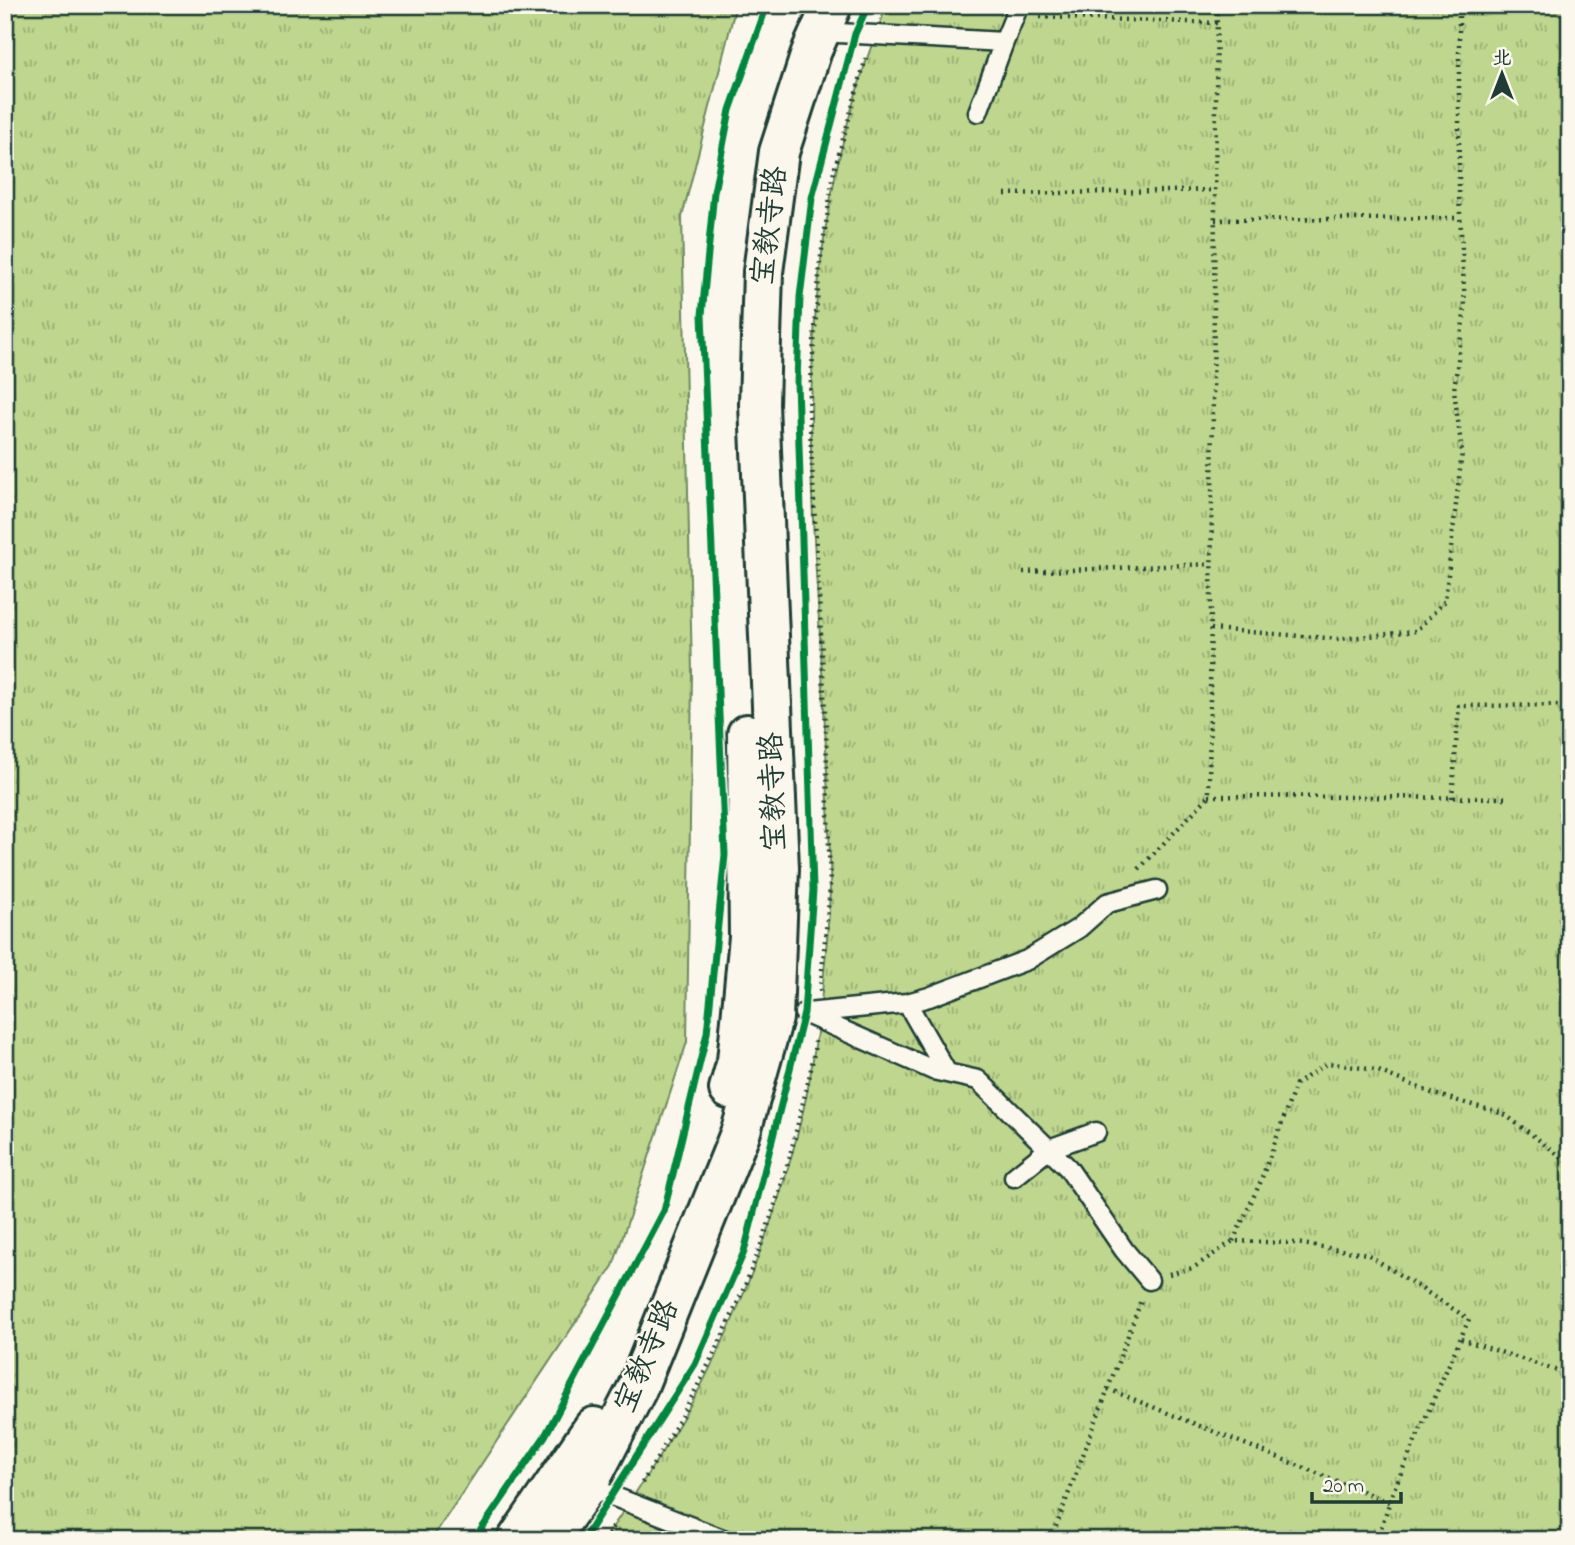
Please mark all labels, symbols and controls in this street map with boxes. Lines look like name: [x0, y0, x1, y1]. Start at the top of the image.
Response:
north arrow: [1466, 38, 1536, 108]
text: 北: [1492, 46, 1512, 73]
street label: 宝教寺路: [742, 164, 800, 288]
street label: 宝教寺路: [751, 731, 799, 853]
street label: 宝教寺路: [604, 1293, 692, 1421]
scale bar: [1312, 1461, 1402, 1505]
text: 20 m: [1323, 1472, 1364, 1502]

